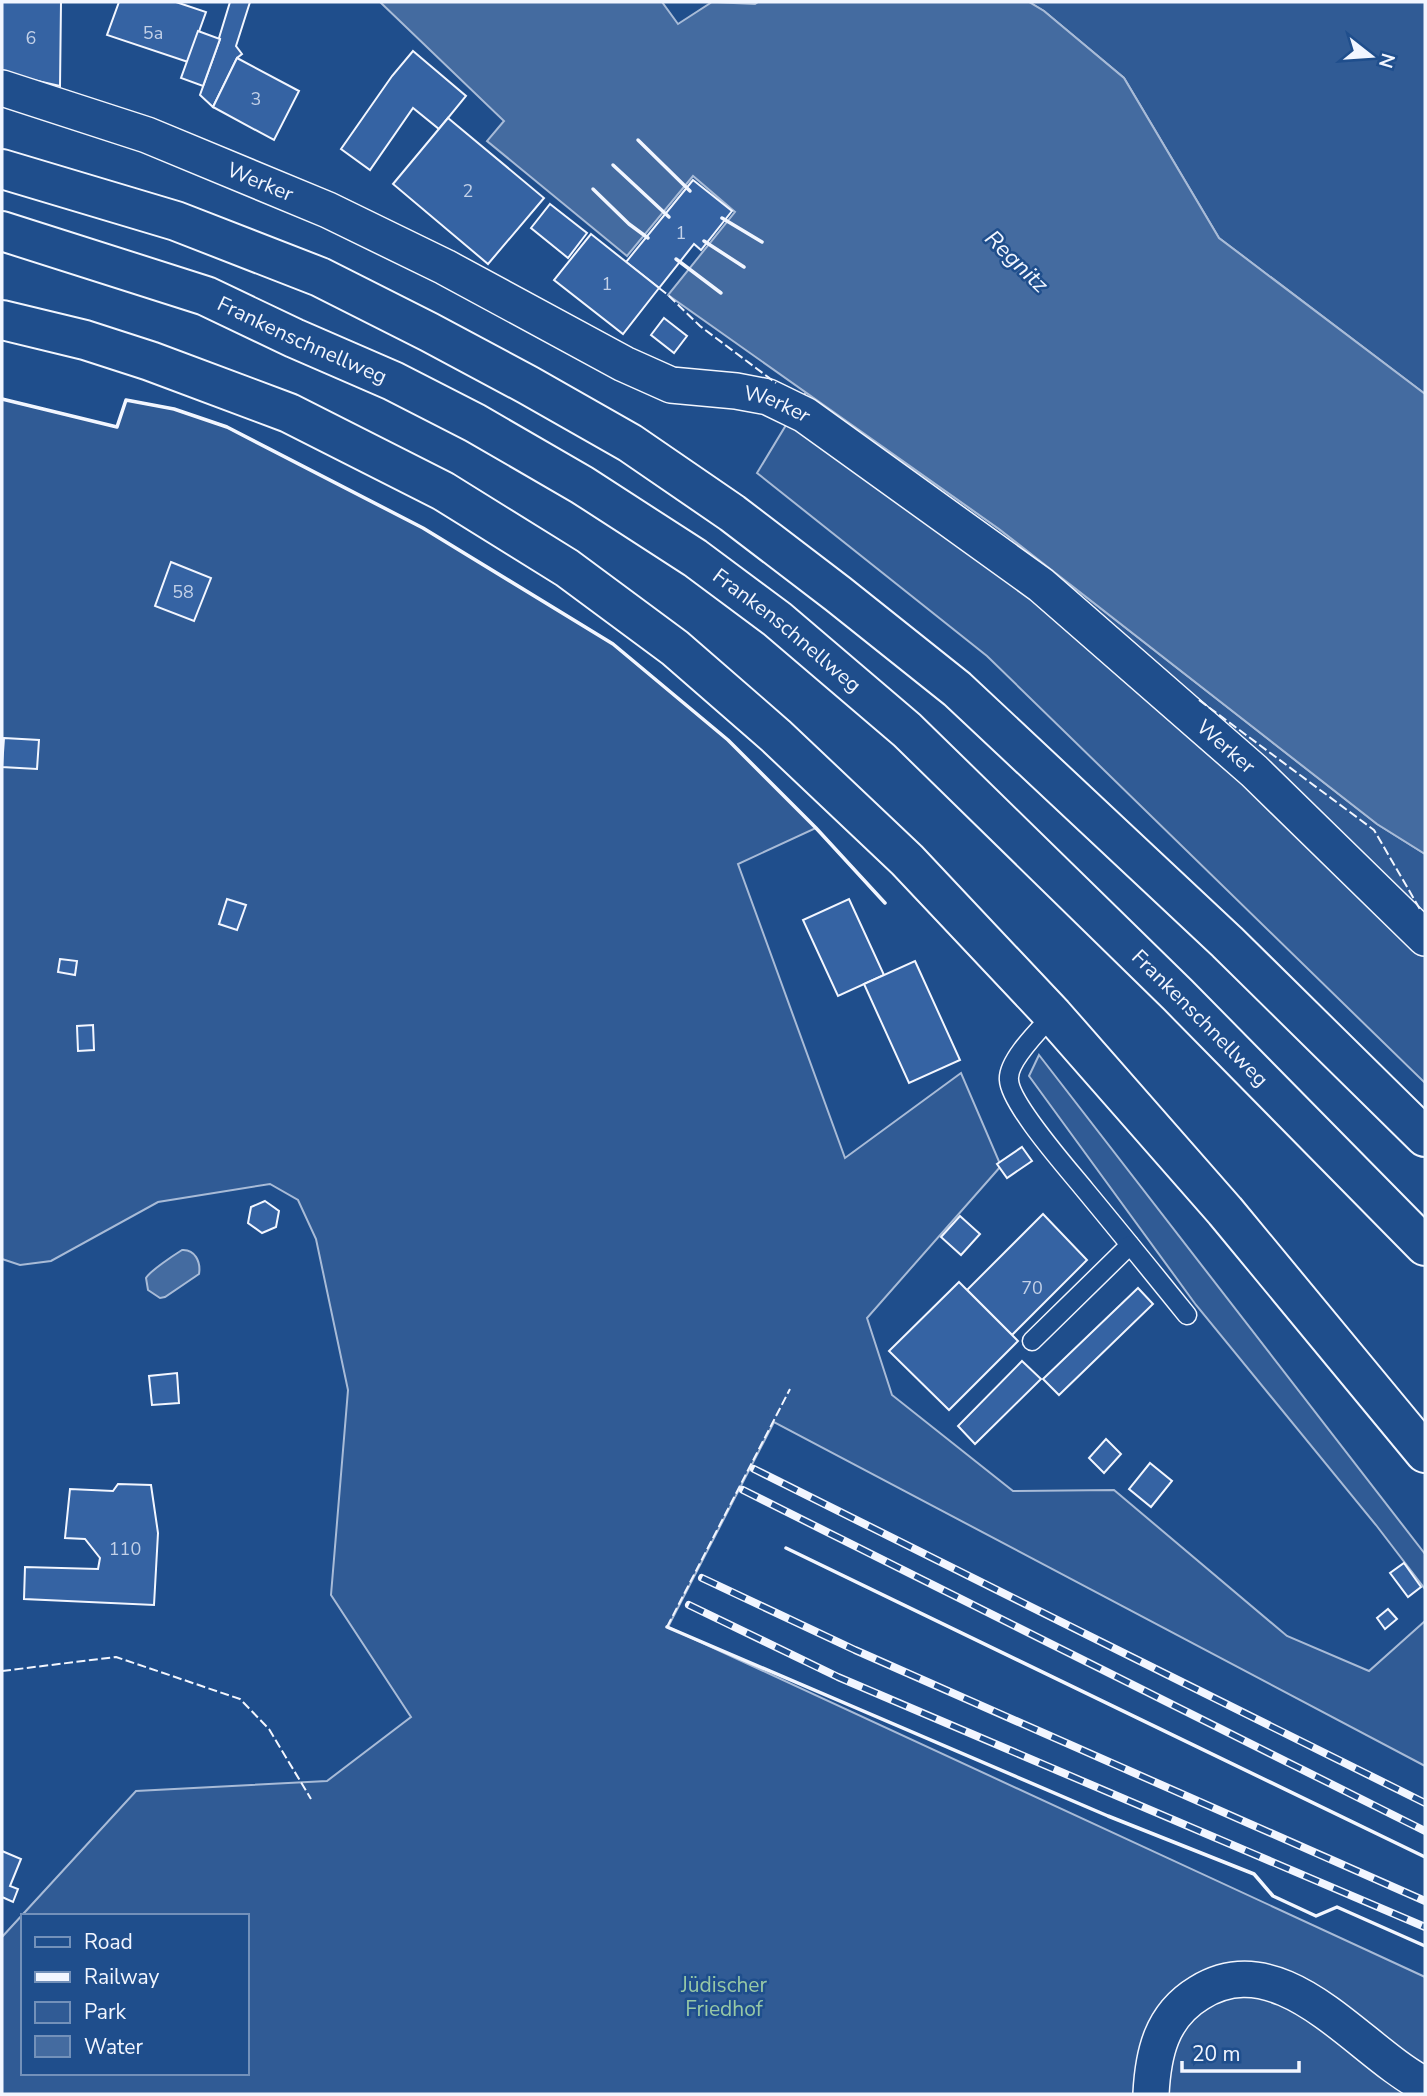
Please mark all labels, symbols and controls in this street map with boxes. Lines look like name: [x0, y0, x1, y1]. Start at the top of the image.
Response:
house number: 5a: [143, 21, 163, 45]
north arrow: [1336, 21, 1406, 91]
house number: 6: [26, 26, 36, 50]
text: N: [1372, 50, 1401, 71]
house number: 3: [251, 87, 261, 111]
street label: Werker: [223, 156, 298, 208]
house number: 2: [463, 179, 473, 203]
house number: 1: [676, 221, 686, 245]
water label: Regnitz: [978, 223, 1056, 300]
house number: 1: [602, 272, 612, 296]
street label: Frankenschnellweg: [213, 290, 391, 391]
street label: Werker: [742, 379, 817, 429]
street label: Frankenschnellweg: [707, 562, 867, 699]
house number: 58: [172, 580, 194, 604]
street label: Werker: [1191, 713, 1262, 780]
street label: Frankenschnellweg: [1126, 943, 1275, 1093]
house number: 70: [1021, 1276, 1043, 1300]
house number: 110: [109, 1537, 141, 1561]
legend: [21, 1914, 248, 2075]
text: Road: [84, 1928, 133, 1956]
text: Railway: [84, 1963, 159, 1991]
park label: Jüdischer Friedhof: [680, 1971, 768, 2023]
text: Park: [84, 1998, 126, 2026]
scale bar: [1182, 2030, 1299, 2074]
text: Water: [84, 2033, 143, 2061]
text: 20 m: [1192, 2040, 1241, 2068]

